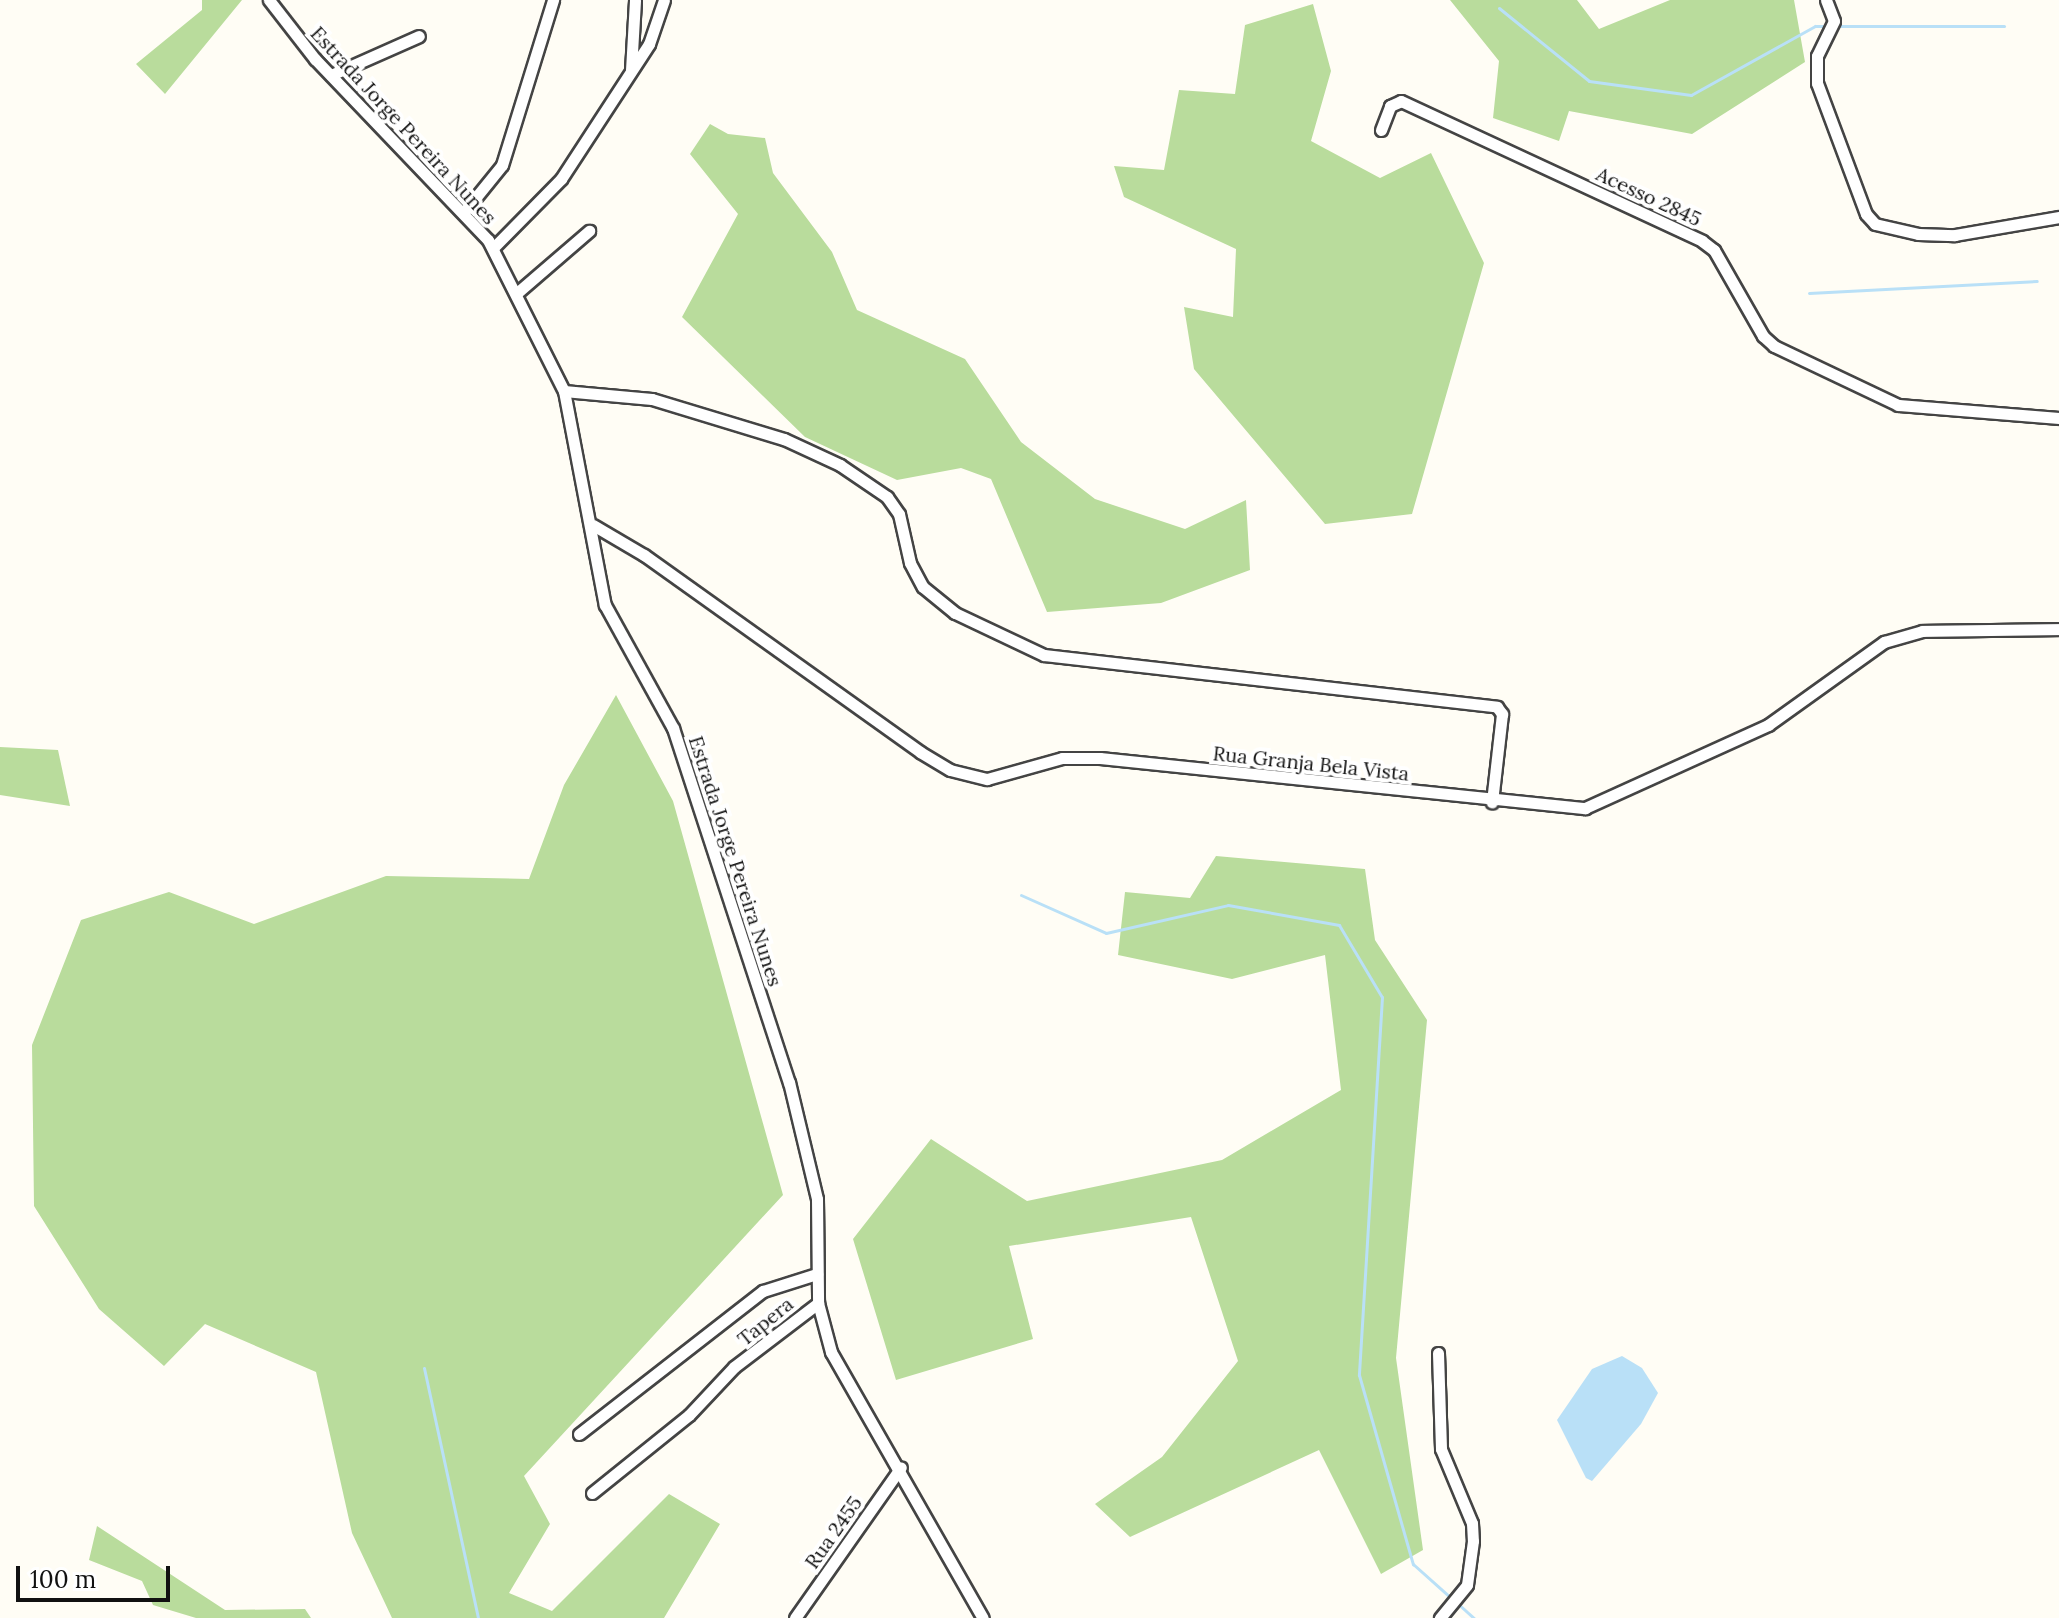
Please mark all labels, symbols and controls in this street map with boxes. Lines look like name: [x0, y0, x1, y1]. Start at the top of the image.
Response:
street label: Estrada Jorge Pereira Nunes: [306, 21, 502, 229]
street label: Acesso 2845: [1593, 161, 1705, 231]
street label: Estrada Jorge Pereira Nunes: [684, 733, 788, 989]
street label: Rua Granja Bela Vista: [1212, 741, 1410, 785]
street label: Tapera: [732, 1291, 798, 1351]
street label: Rua 2455: [799, 1491, 867, 1573]
scale bar: [20, 1550, 174, 1600]
text: 100 m: [30, 1564, 96, 1595]

